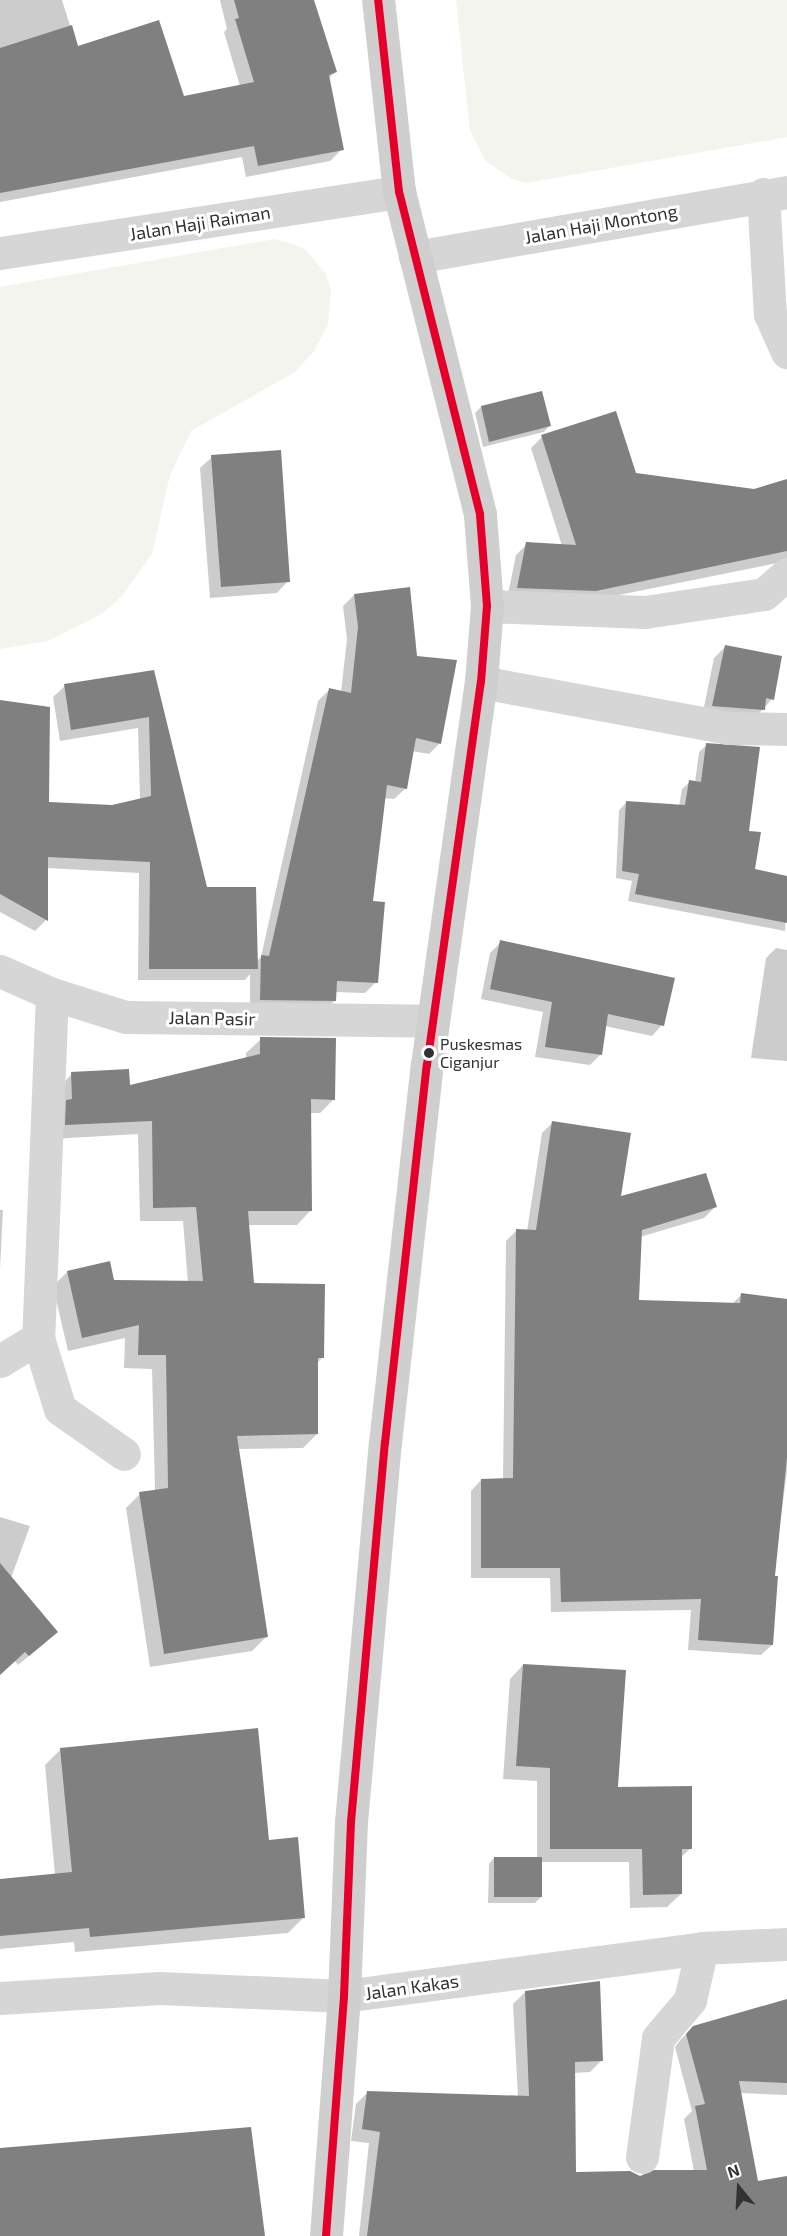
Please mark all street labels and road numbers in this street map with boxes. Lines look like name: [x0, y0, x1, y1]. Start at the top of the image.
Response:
street label: Jalan Haji Montong: [523, 200, 679, 248]
street label: Jalan Haji Raiman: [128, 201, 272, 245]
street label: Jalan Pasir: [168, 1006, 256, 1030]
street label: Jalan Kakas: [364, 1970, 460, 2004]

